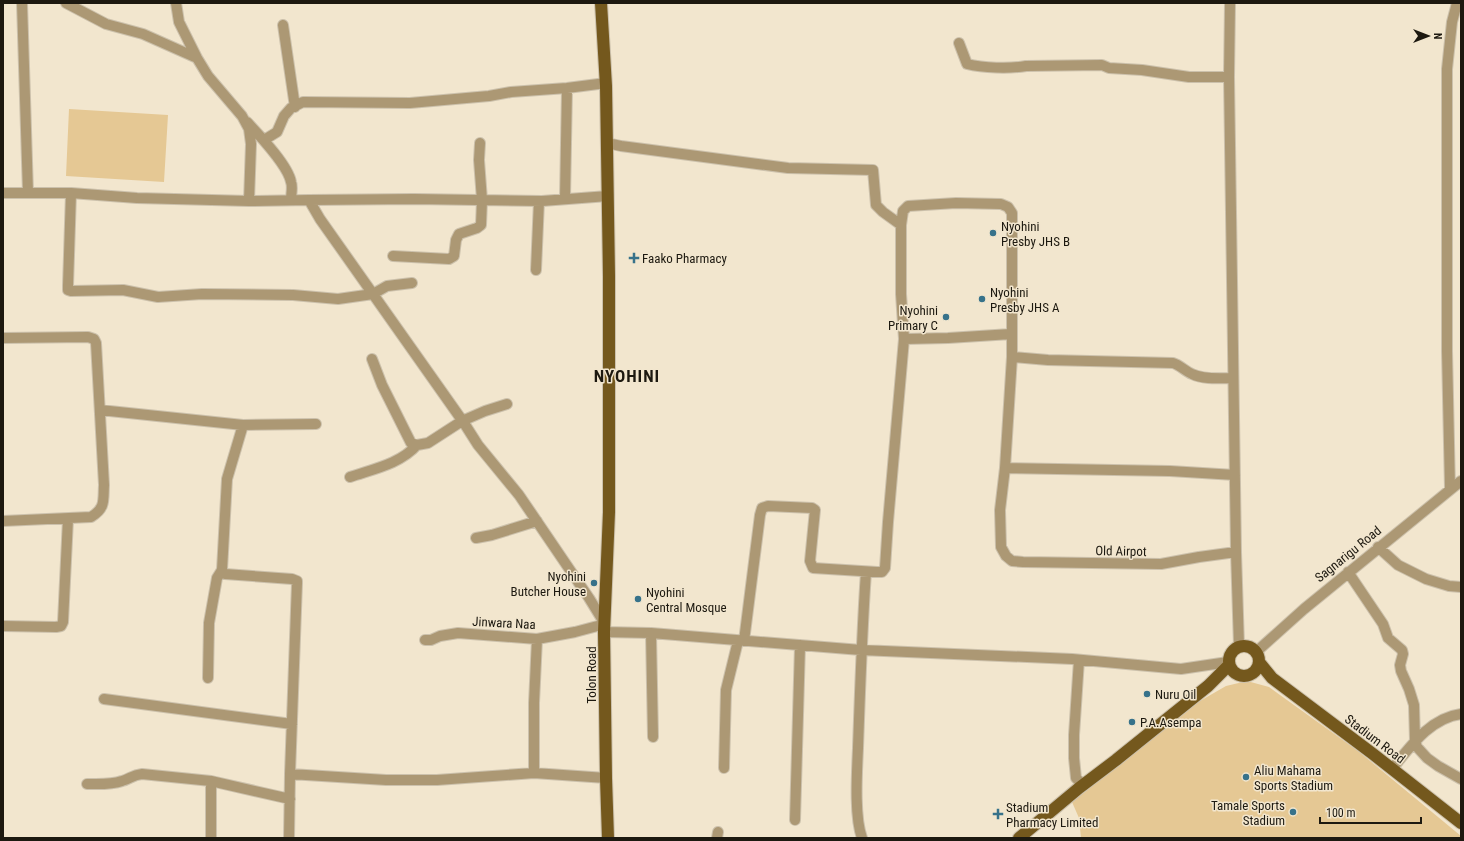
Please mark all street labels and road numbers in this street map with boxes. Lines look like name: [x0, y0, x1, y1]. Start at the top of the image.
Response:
street label: Sagnarigu Road: [1312, 523, 1384, 585]
street label: Old Airpot: [1095, 543, 1147, 559]
street label: Jinwara Naa: [472, 614, 536, 632]
street label: Tolon Road: [584, 646, 599, 704]
street label: Stadium Road: [1342, 712, 1408, 766]

